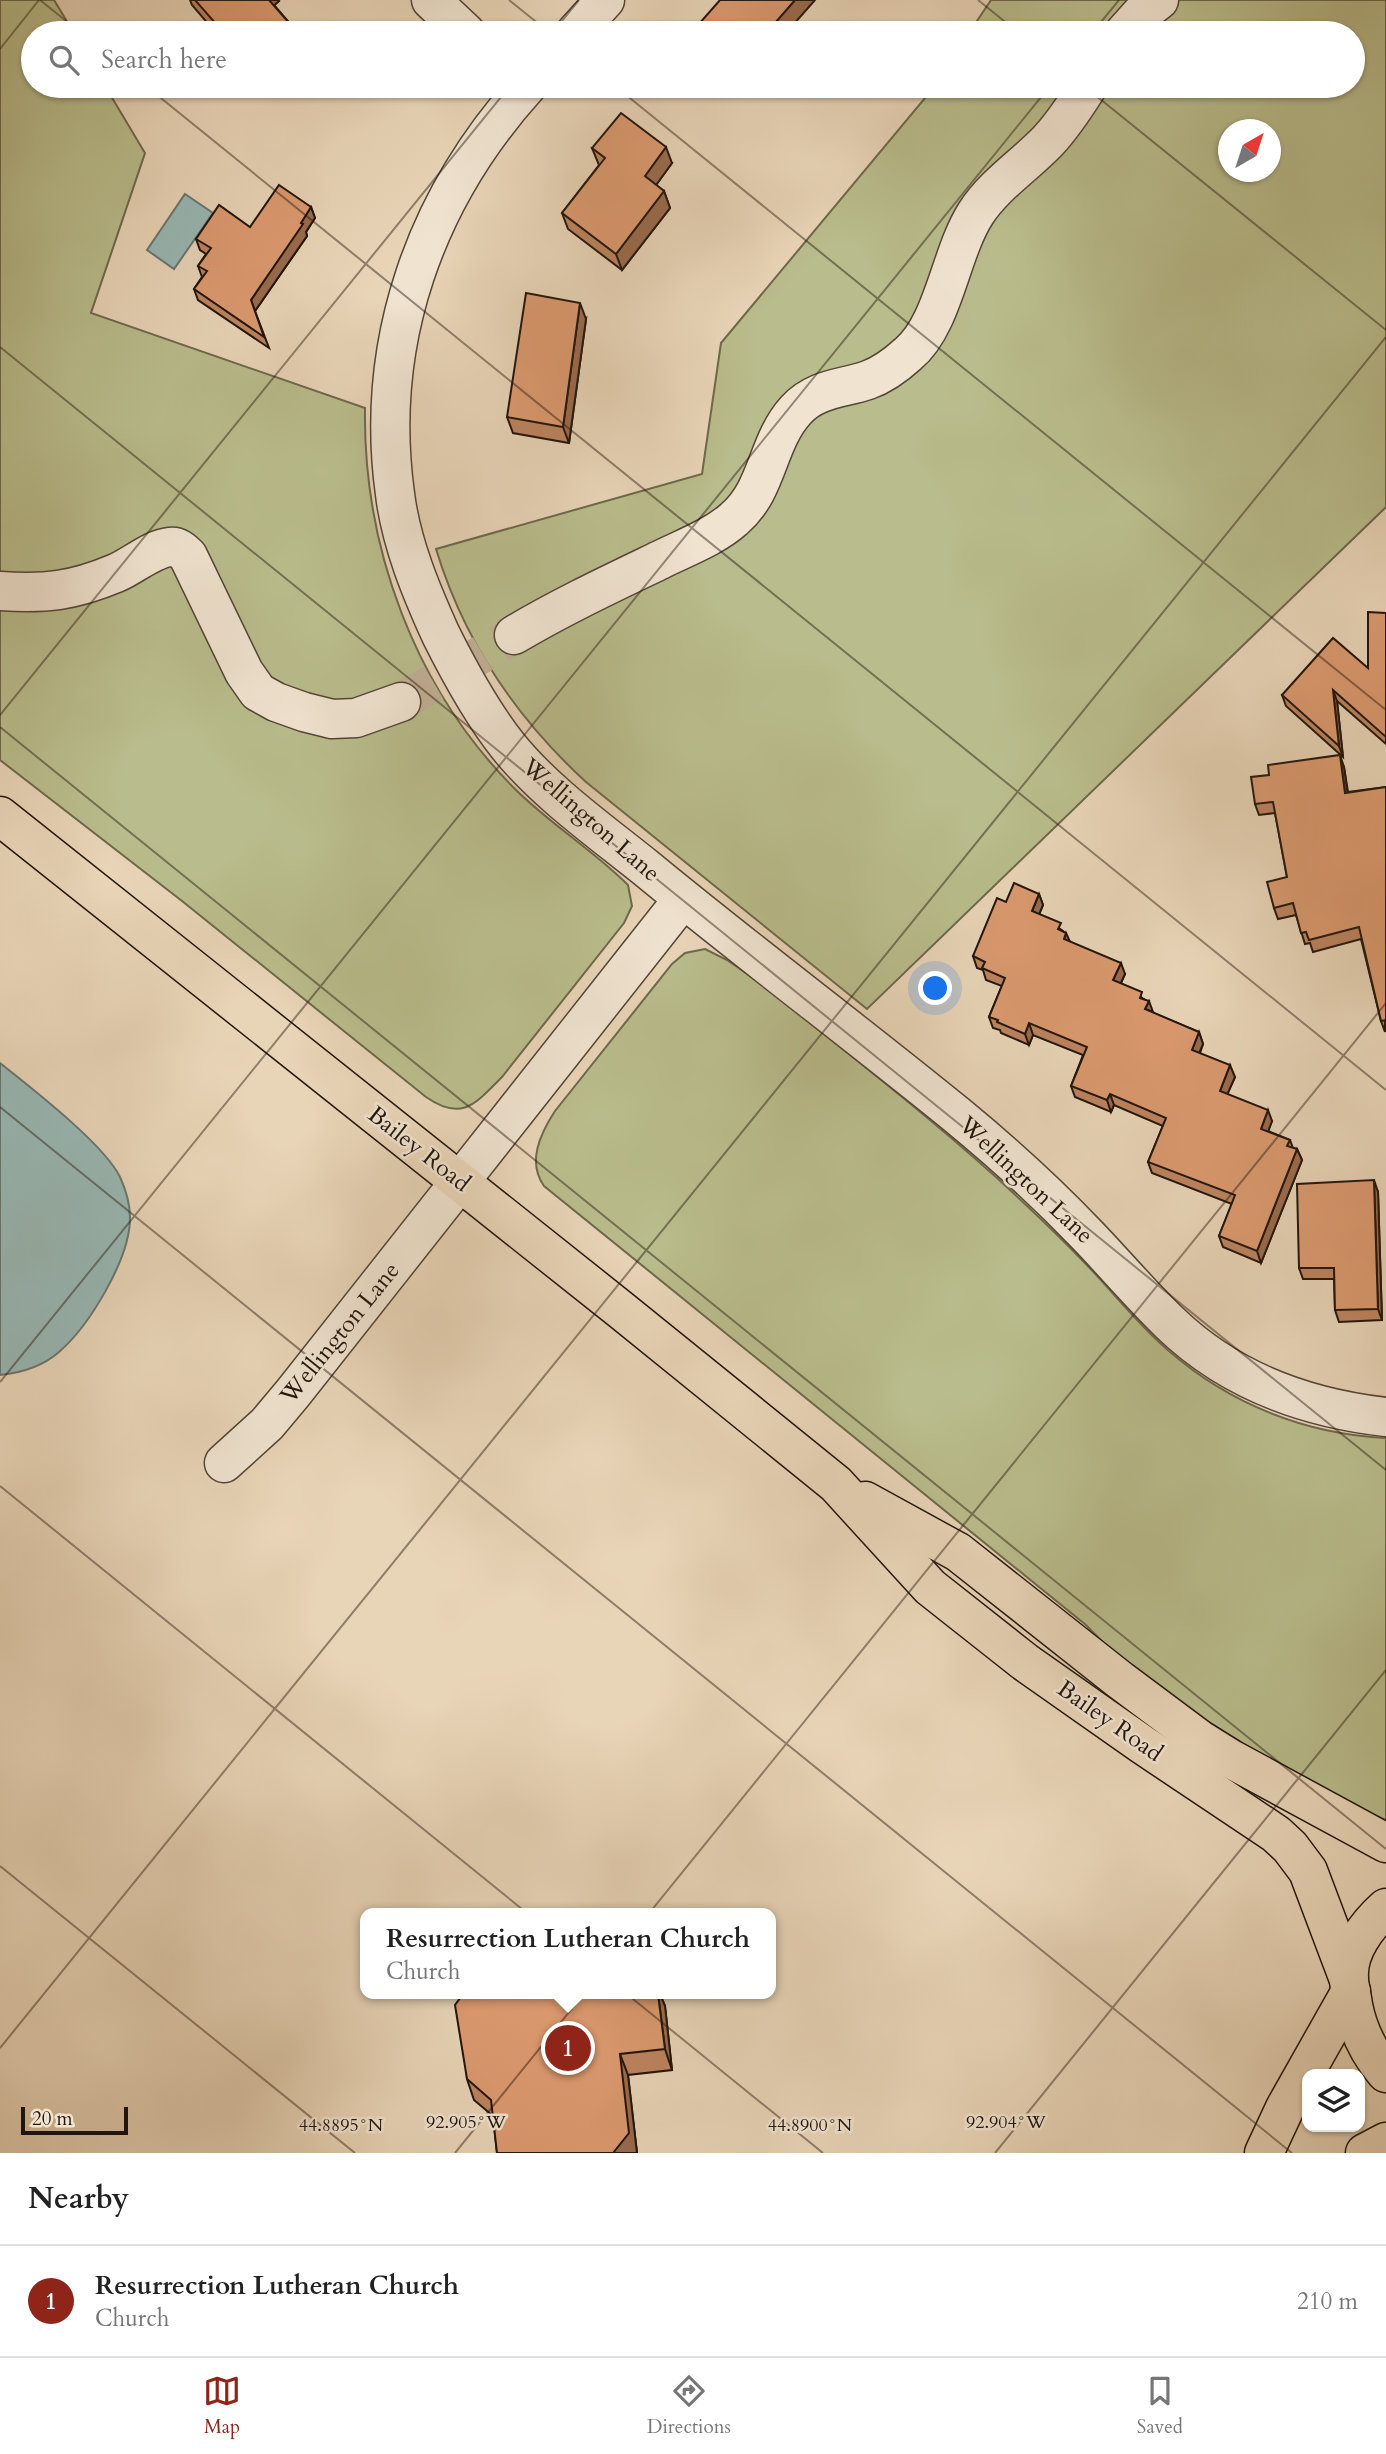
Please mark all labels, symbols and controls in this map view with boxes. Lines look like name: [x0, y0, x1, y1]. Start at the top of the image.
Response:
search box: [21, 21, 1365, 98]
icon: search: [45, 41, 83, 79]
text: Search here: [101, 42, 227, 77]
north arrow: [1218, 119, 1281, 182]
street label: Wellington Lane: [514, 750, 667, 889]
your location: [918, 971, 952, 1005]
street label: Bailey Road: [361, 1098, 478, 1200]
street label: Wellington Lane: [951, 1108, 1101, 1251]
street label: Wellington Lane: [272, 1255, 407, 1412]
street label: Bailey Road: [1050, 1672, 1170, 1770]
popup: [360, 1908, 776, 1999]
text: Resurrection Lutheran Church: [386, 1921, 750, 1956]
text: Church: [386, 1956, 460, 1987]
pin: 1: [545, 2022, 591, 2074]
map controls: [1302, 2069, 1365, 2132]
button: layers: [1302, 2069, 1365, 2132]
scale bar: [21, 2104, 128, 2136]
text: 20 m: [32, 2106, 73, 2132]
text: 92.905°W: [426, 2110, 506, 2135]
text: 92.904°W: [966, 2110, 1046, 2135]
text: 44.8895°N: [299, 2113, 384, 2138]
text: 44.8900°N: [768, 2113, 853, 2138]
text: Nearby: [28, 2178, 129, 2219]
text: Resurrection Lutheran Church: [95, 2268, 459, 2303]
text: 1: [45, 2286, 57, 2317]
text: 210 m: [1297, 2286, 1358, 2317]
text: Church: [95, 2303, 169, 2334]
tab: Map: [203, 2372, 241, 2440]
tab: Directions: [647, 2372, 731, 2440]
tab: Saved: [1137, 2372, 1183, 2440]

